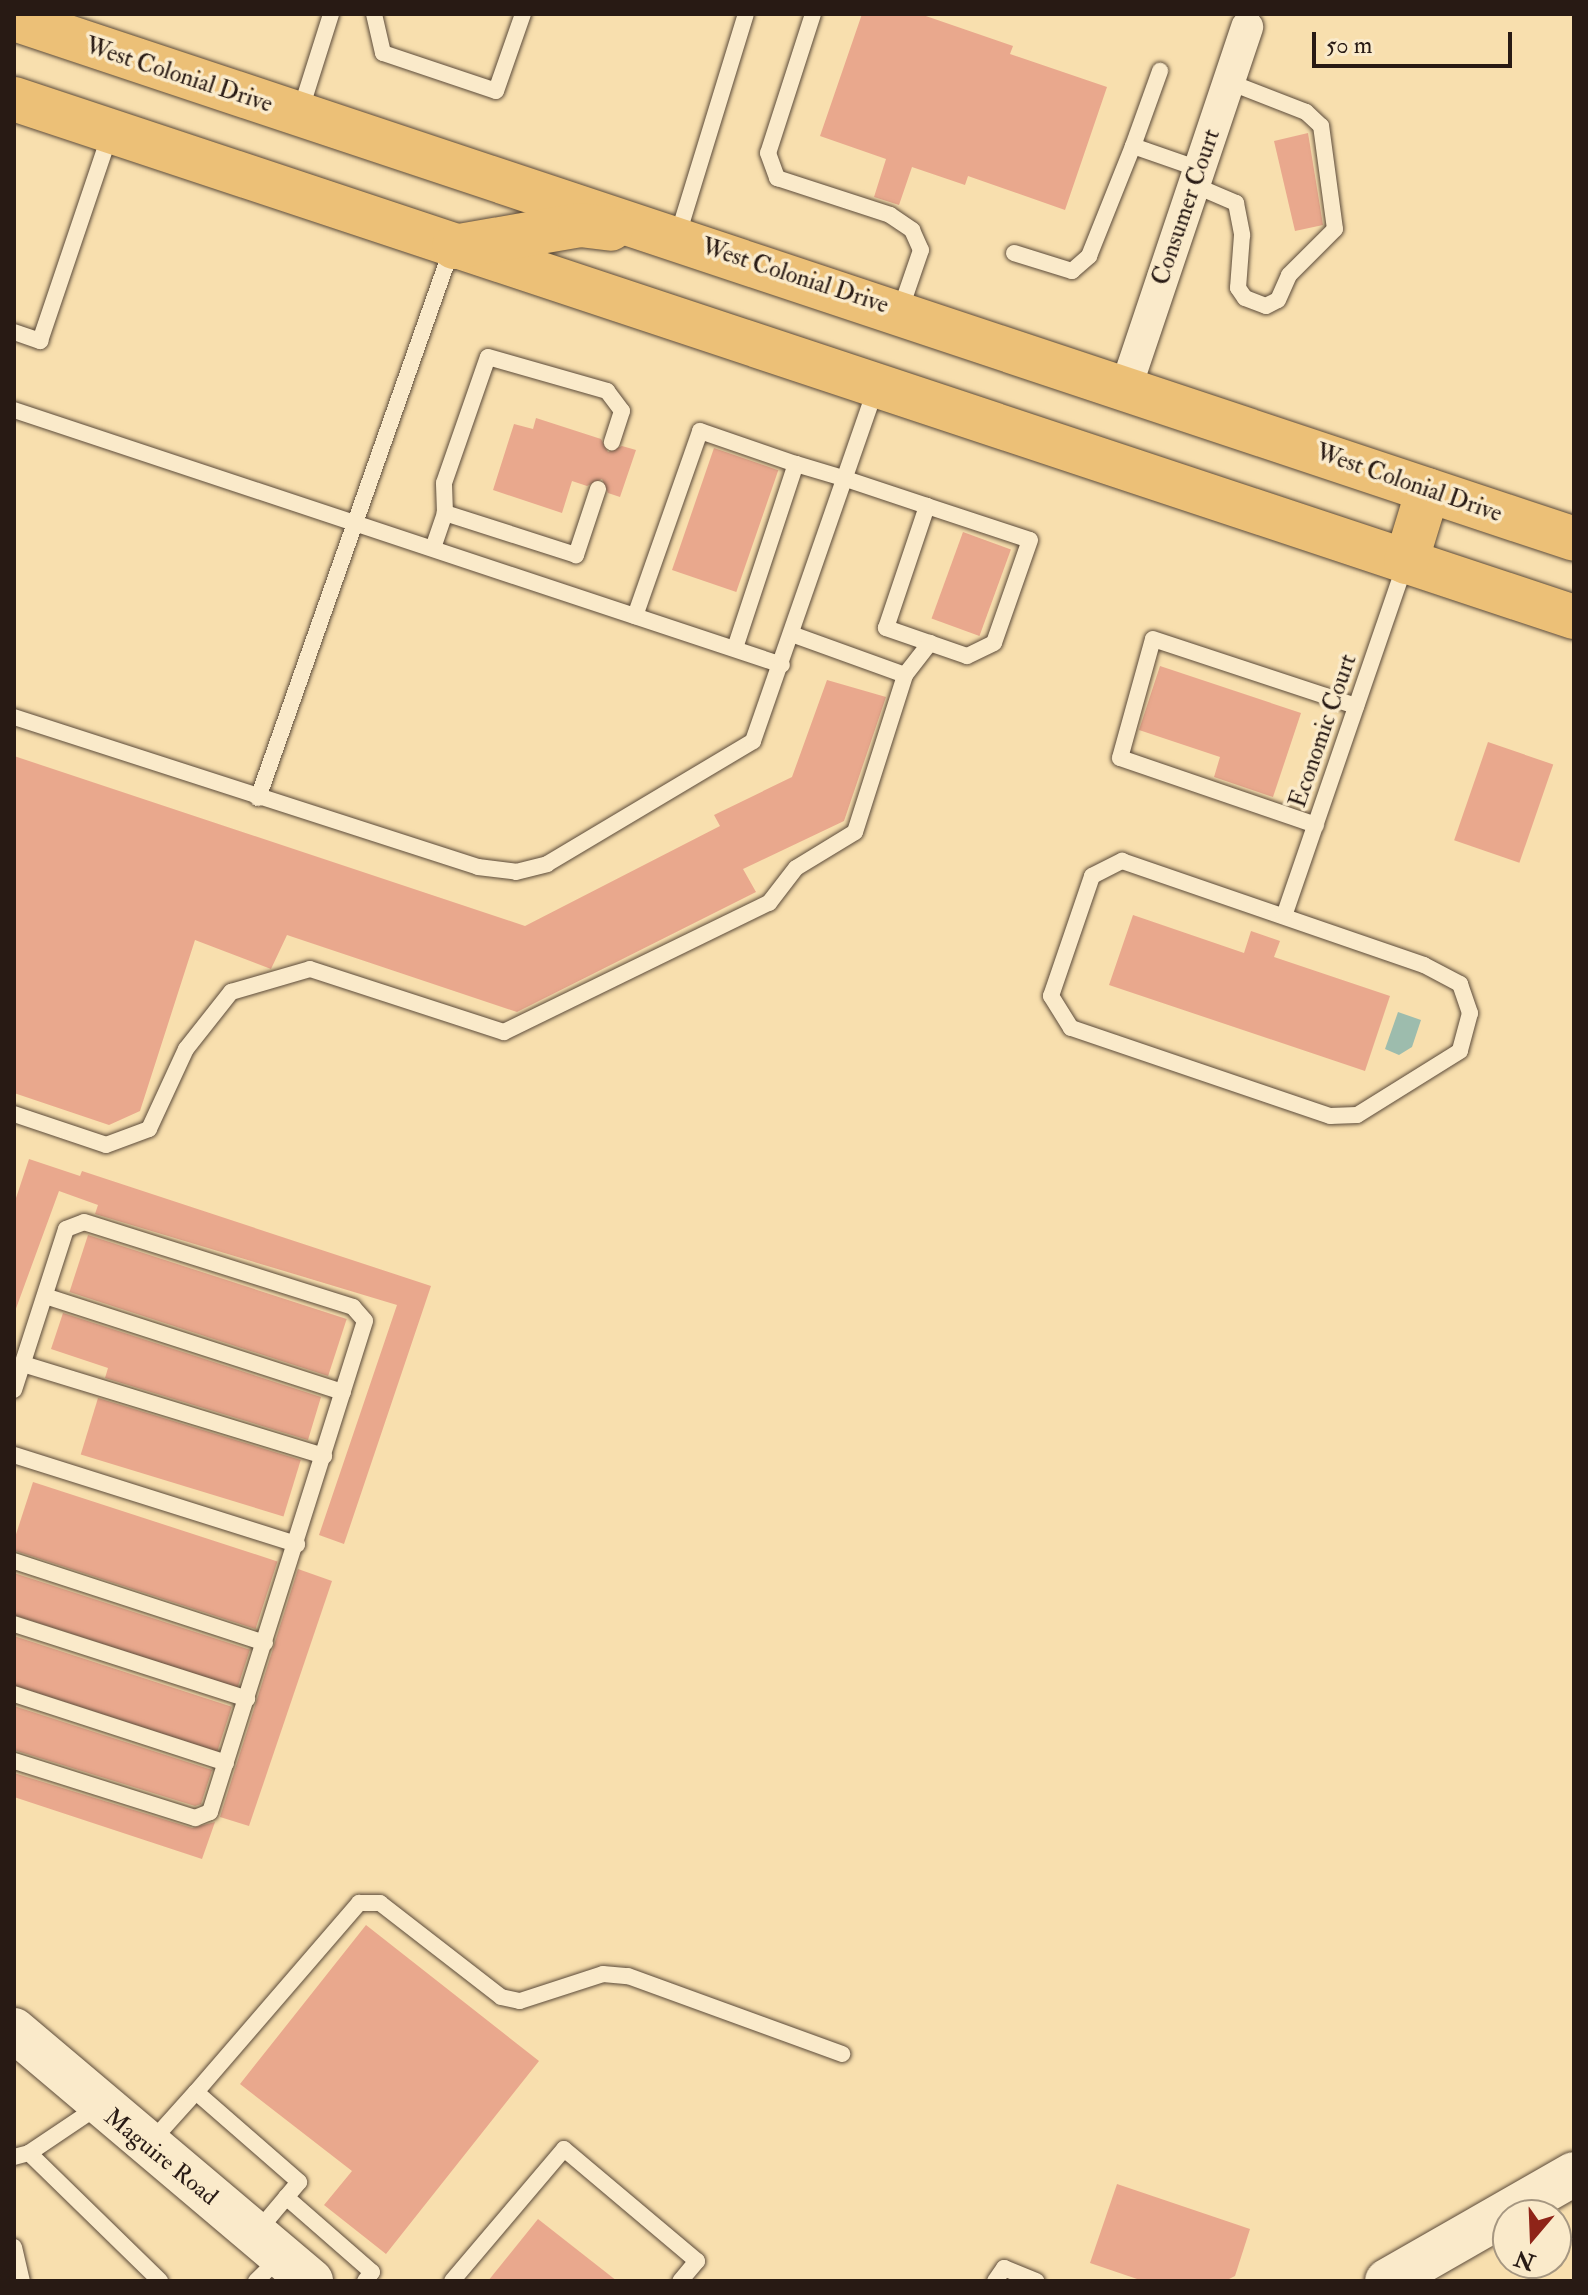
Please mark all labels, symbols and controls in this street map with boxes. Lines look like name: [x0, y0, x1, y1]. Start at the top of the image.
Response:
scale bar: [1316, 16, 1516, 66]
text: 50 m: [1326, 30, 1372, 61]
street label: West Colonial Drive: [82, 31, 276, 119]
street label: Consumer Court: [1146, 125, 1226, 289]
street label: West Colonial Drive: [698, 232, 892, 320]
street label: West Colonial Drive: [1312, 438, 1506, 528]
street label: Economic Court: [1283, 651, 1363, 811]
street label: Maguire Road: [98, 2102, 224, 2212]
north arrow: [1492, 2199, 1572, 2279]
text: N: [1511, 2243, 1539, 2276]

